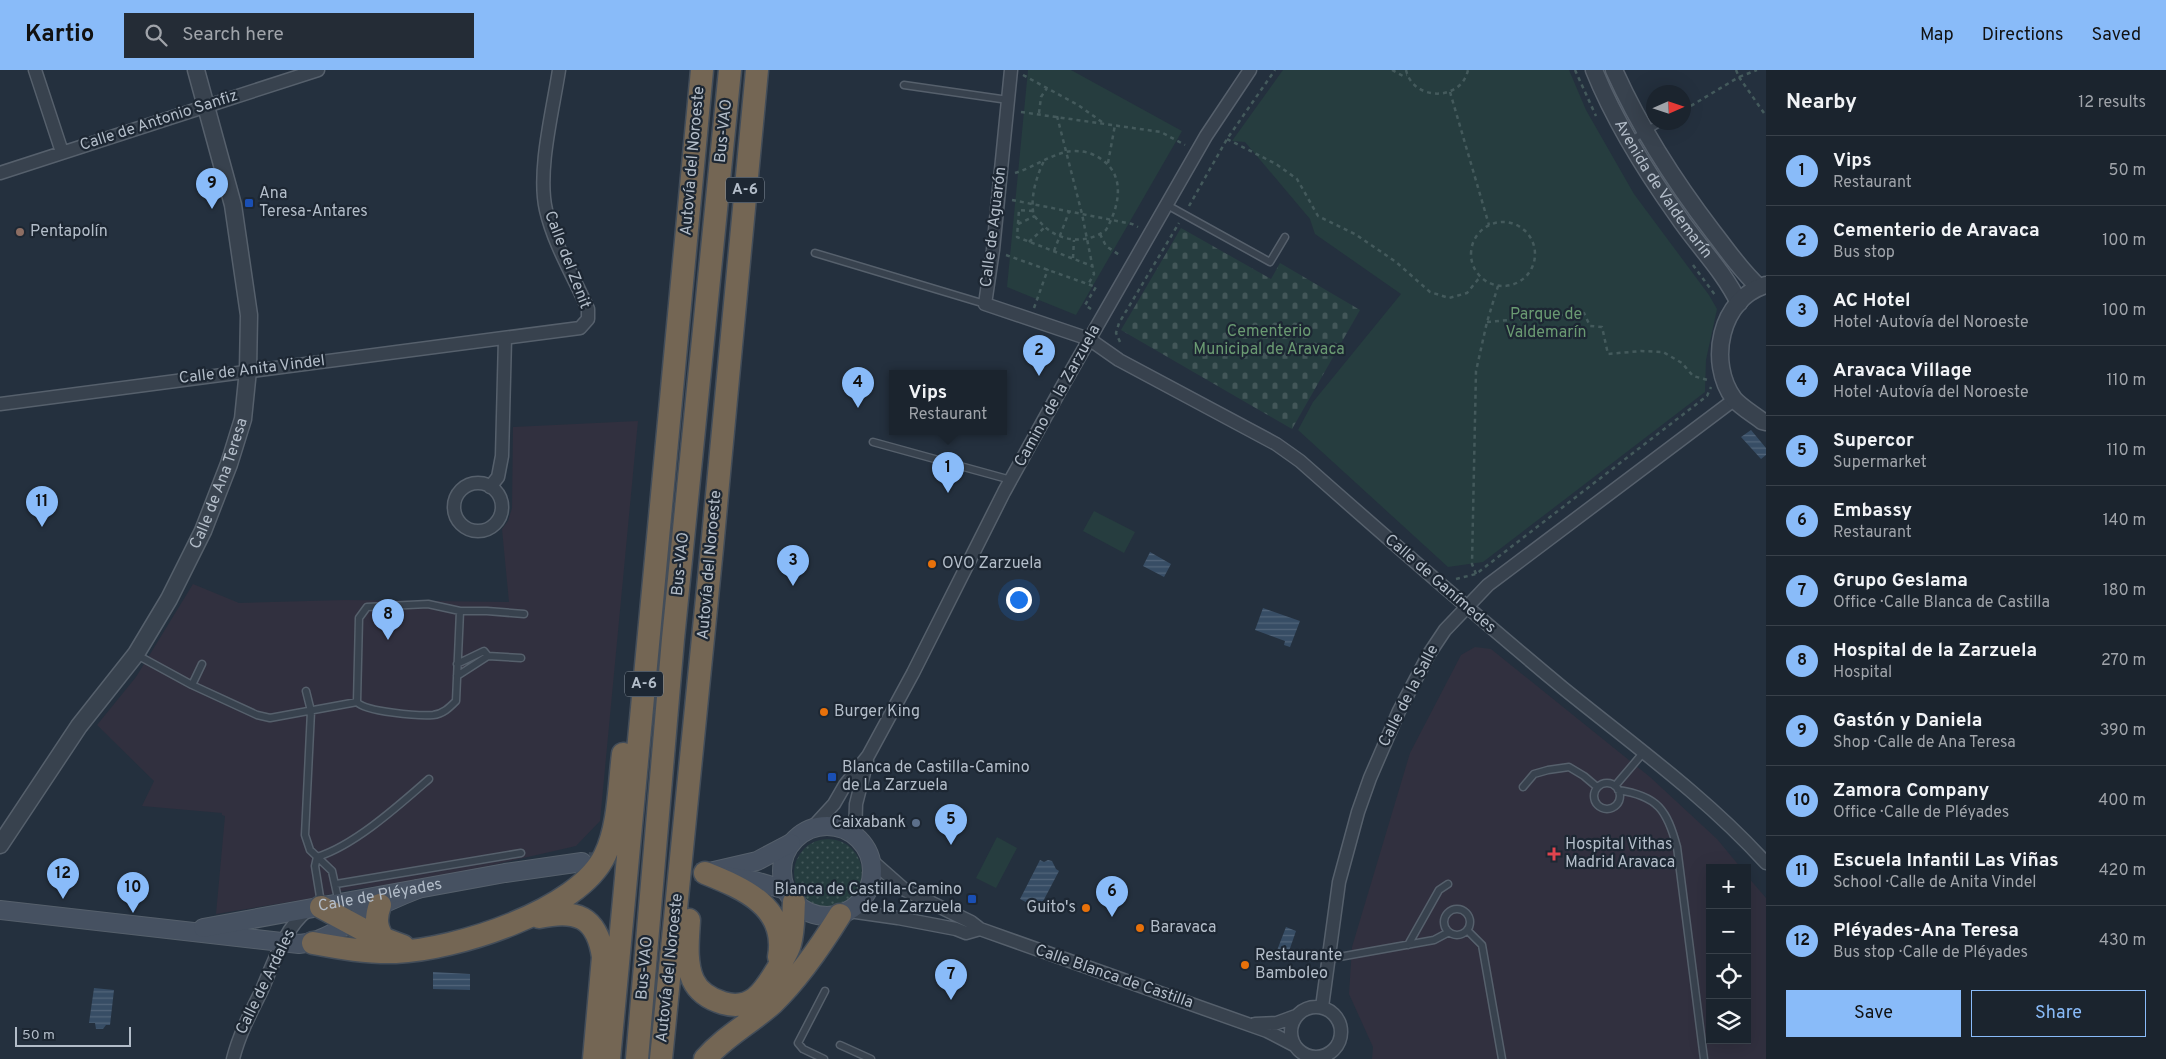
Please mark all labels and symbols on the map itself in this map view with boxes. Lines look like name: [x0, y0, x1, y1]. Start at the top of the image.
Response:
street label: Autovía del Noroeste: [677, 85, 709, 237]
north arrow: [1646, 85, 1691, 130]
street label: Calle de Antonio Sanfiz: [77, 86, 241, 156]
street label: Bus-VAO: [711, 98, 737, 164]
street label: Avenida de Valdemarín: [1609, 116, 1716, 263]
street label: Calle de Aguarón: [977, 165, 1011, 289]
pin: 9: [196, 168, 228, 209]
road number: A-6: [726, 178, 764, 202]
place label: Ana Teresa-Antares: [259, 184, 368, 222]
marker: Ana Teresa-Antares: [243, 197, 255, 209]
street label: Calle del Zenit: [539, 208, 595, 312]
place label: Pentapolín: [30, 222, 108, 242]
marker: Pentapolín: [14, 226, 26, 238]
park label: Parque de Valdemarín: [1505, 305, 1587, 343]
street label: Camino de la Zarzuela: [1011, 321, 1105, 471]
park label: Cementerio Municipal de Aravaca: [1193, 322, 1345, 360]
pin: 2: [1023, 335, 1055, 376]
street label: Calle de Anita Vindel: [178, 351, 326, 389]
pin: 4: [842, 367, 874, 408]
street label: Calle de Ana Teresa: [186, 416, 253, 553]
pin: 1: [932, 452, 964, 493]
pin: 11: [26, 486, 58, 527]
street label: Autovía del Noroeste: [694, 489, 726, 641]
street label: Calle de Ganímedes: [1380, 530, 1500, 638]
street label: Bus-VAO: [668, 531, 694, 597]
pin: 3: [777, 545, 809, 586]
place label: OVO Zarzuela: [942, 554, 1042, 574]
marker: OVO Zarzuela: [926, 558, 938, 570]
your location: [1006, 587, 1032, 613]
pin: 8: [372, 599, 404, 640]
street label: Calle de la Salle: [1375, 641, 1443, 751]
road number: A-6: [625, 672, 663, 696]
place label: Burger King: [834, 702, 920, 722]
marker: Burger King: [818, 706, 830, 718]
place label: Blanca de Castilla-Camino de La Zarzuela: [842, 758, 1030, 796]
marker: Blanca de Castilla-Camino de La Zarzuela: [826, 771, 838, 783]
pin: 5: [935, 804, 967, 845]
place label: Caixabank: [832, 813, 906, 833]
marker: Caixabank: [910, 817, 922, 829]
place label: Hospital Vithas Madrid Aravaca: [1565, 835, 1675, 873]
marker: Hospital Vithas Madrid Aravaca: [1547, 847, 1561, 861]
pin: 12: [47, 858, 79, 899]
pin: 10: [117, 872, 149, 913]
street label: Calle de Pléyades: [316, 875, 444, 917]
pin: 6: [1096, 876, 1128, 917]
place label: Blanca de Castilla-Camino de la Zarzuela: [774, 880, 962, 918]
street label: Autovía del Noroeste: [652, 892, 688, 1044]
marker: Blanca de Castilla-Camino de la Zarzuela: [966, 893, 978, 905]
place label: Guito's: [1026, 898, 1076, 918]
marker: Guito's: [1080, 902, 1092, 914]
place label: Baravaca: [1150, 918, 1216, 938]
marker: Baravaca: [1134, 922, 1146, 934]
street label: Calle de Ardales: [232, 926, 300, 1038]
street label: Bus-VAO: [632, 935, 658, 1001]
street label: Calle Blanca de Castilla: [1032, 940, 1196, 1014]
place label: Restaurante Bamboleo: [1255, 946, 1342, 984]
pin: 7: [935, 959, 967, 1000]
marker: Restaurante Bamboleo: [1239, 959, 1251, 971]
scale bar: [15, 1024, 131, 1047]

